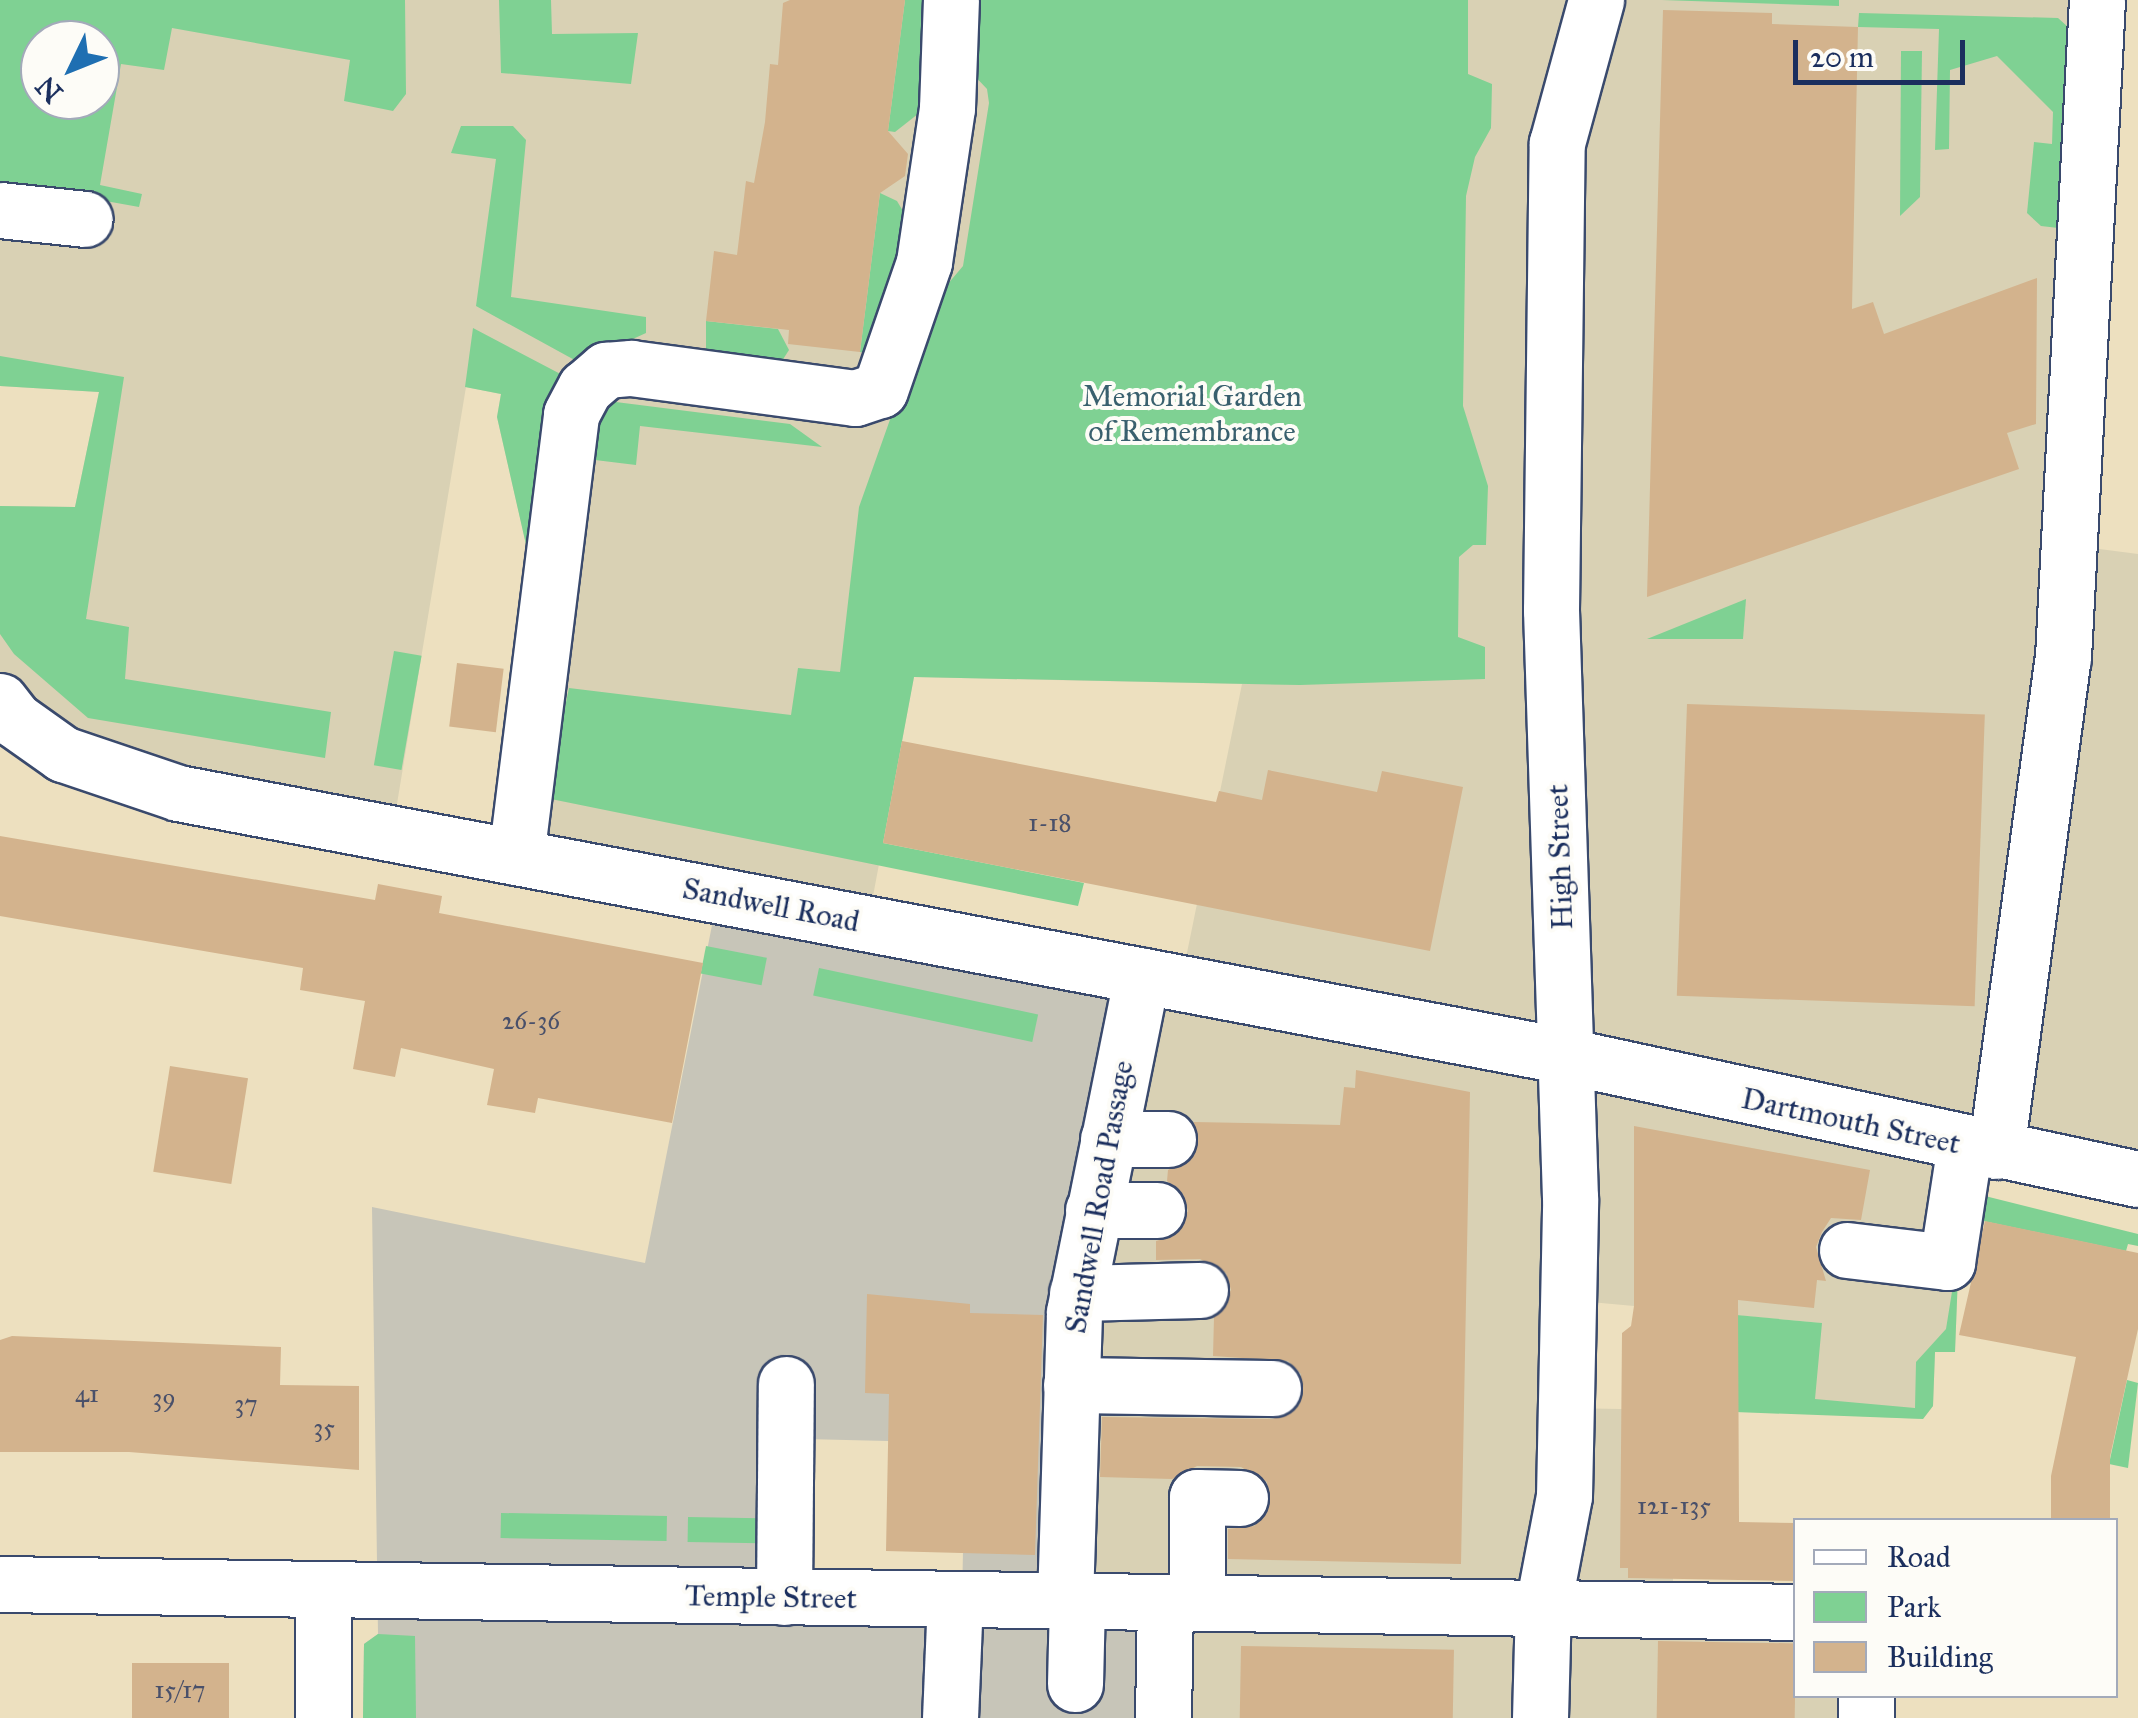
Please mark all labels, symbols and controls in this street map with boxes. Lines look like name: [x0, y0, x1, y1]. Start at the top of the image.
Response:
north arrow: [20, 20, 120, 120]
scale bar: [1798, 20, 1970, 82]
text: 20 m: [1810, 39, 1874, 75]
text: N: [28, 69, 70, 110]
park label: Memorial Garden of Remembrance: [1082, 378, 1302, 448]
street label: High Street: [1539, 783, 1581, 931]
house number: 1-18: [1028, 808, 1072, 838]
street label: Sandwell Road: [679, 870, 863, 940]
house number: 26-36: [502, 1006, 560, 1036]
street label: Sandwell Road Passage: [1057, 1058, 1141, 1336]
street label: Dartmouth Street: [1738, 1080, 1964, 1162]
house number: 41: [75, 1379, 99, 1409]
house number: 39: [152, 1383, 176, 1413]
house number: 37: [234, 1389, 258, 1419]
house number: 35: [313, 1413, 335, 1443]
house number: 121-135: [1637, 1491, 1711, 1521]
legend: [1793, 1518, 2118, 1698]
text: Road: [1887, 1539, 1951, 1575]
street label: Temple Street: [685, 1578, 857, 1616]
text: Park: [1887, 1589, 1941, 1625]
text: Building: [1887, 1639, 1993, 1675]
house number: 15/17: [155, 1675, 205, 1705]

